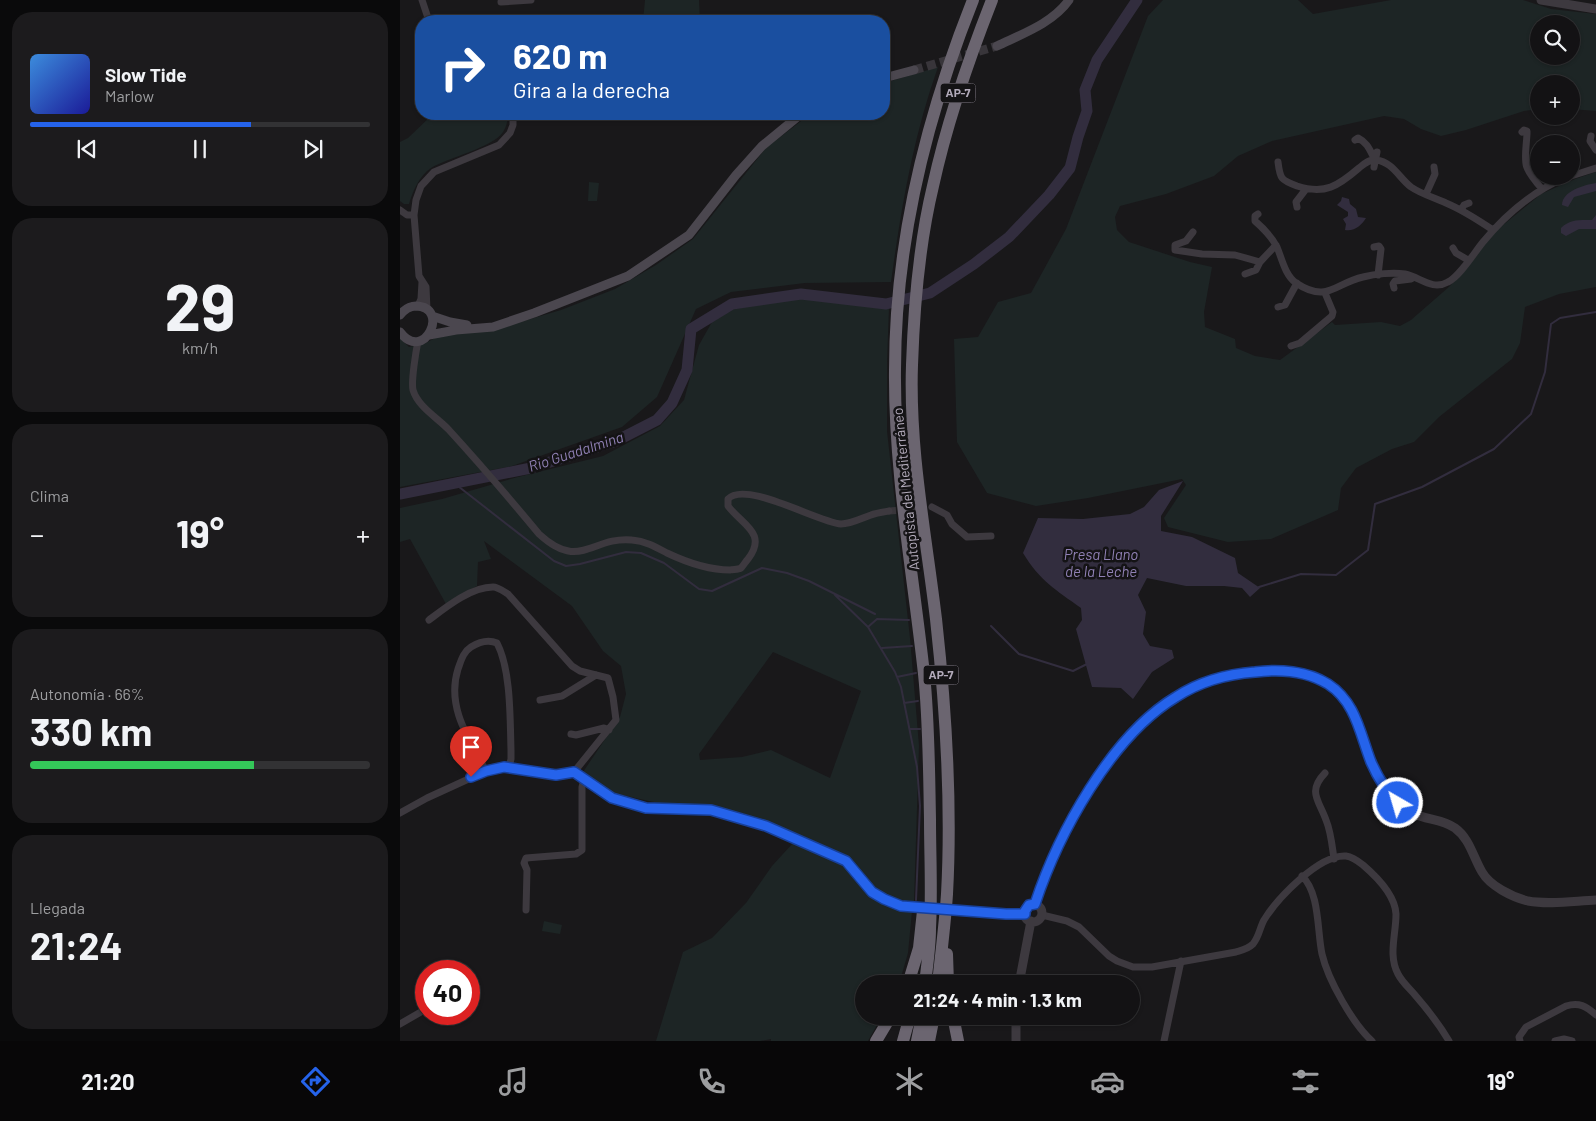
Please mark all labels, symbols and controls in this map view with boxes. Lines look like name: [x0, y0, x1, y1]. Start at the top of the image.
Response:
map controls: [1530, 15, 1580, 185]
button: search: [1530, 15, 1580, 65]
text: 620 m: [513, 34, 608, 76]
icon: right: [430, 35, 495, 100]
text: Slow Tide: [105, 63, 187, 86]
button: +: [1530, 75, 1580, 125]
text: Gira a la derecha: [513, 76, 670, 102]
road number: AP-7: [940, 84, 976, 102]
text: Marlow: [105, 86, 154, 105]
icon: previous: [73, 135, 101, 163]
icon: pause: [186, 135, 214, 163]
icon: next: [299, 135, 327, 163]
button: −: [1530, 135, 1580, 185]
text: 29: [165, 266, 235, 344]
text: km/h: [182, 338, 218, 357]
street label: Autopista del Mediterráneo: [888, 407, 923, 571]
water label: Rio Guadalmina: [526, 427, 626, 475]
text: Clima: [30, 486, 69, 505]
text: 19°: [176, 510, 224, 556]
text: −: [30, 517, 44, 551]
text: +: [356, 517, 370, 551]
water label: Presa Llano de la Leche: [1064, 545, 1138, 580]
road number: AP-7: [924, 666, 958, 684]
text: Autonomía · 66%: [30, 684, 144, 703]
text: 330 km: [30, 708, 152, 754]
pin: [450, 726, 492, 777]
icon: arrive: [457, 733, 485, 761]
position arrow: [1371, 776, 1423, 828]
text: Llegada: [30, 898, 85, 917]
text: 21:24: [30, 922, 123, 968]
speed limit sign: 40: [415, 960, 480, 1025]
text: 21:24 · 4 min · 1.3 km: [913, 988, 1082, 1011]
icon: directions: [298, 1064, 333, 1099]
icon: music: [496, 1064, 531, 1099]
icon: phone: [694, 1064, 729, 1099]
icon: climate: [892, 1064, 927, 1099]
icon: car: [1090, 1064, 1125, 1099]
icon: filters: [1288, 1064, 1323, 1099]
text: 21:20: [82, 1068, 134, 1094]
text: 19°: [1487, 1068, 1514, 1094]

